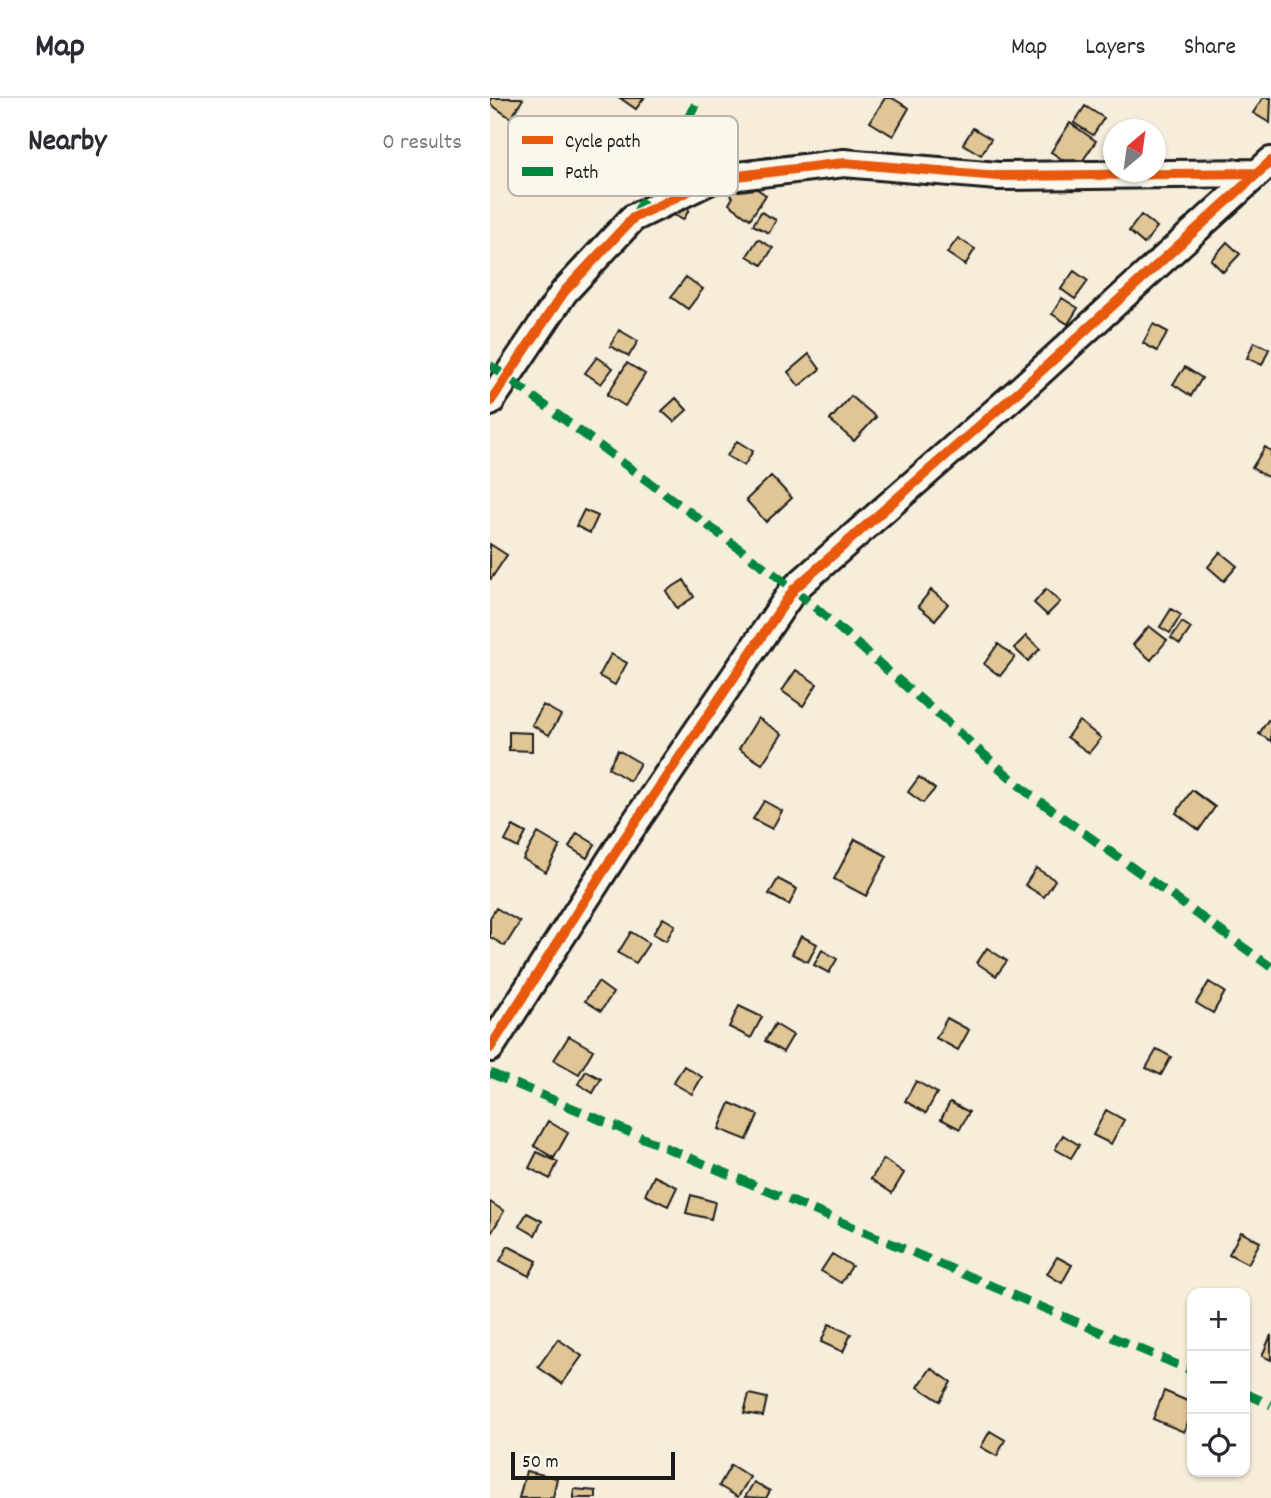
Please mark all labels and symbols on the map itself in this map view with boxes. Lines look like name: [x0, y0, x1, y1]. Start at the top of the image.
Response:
legend: [508, 116, 738, 196]
north arrow: [1103, 119, 1166, 182]
text: Cycle path: [565, 130, 640, 157]
text: Path: [565, 161, 598, 188]
scale bar: [511, 1449, 676, 1481]

